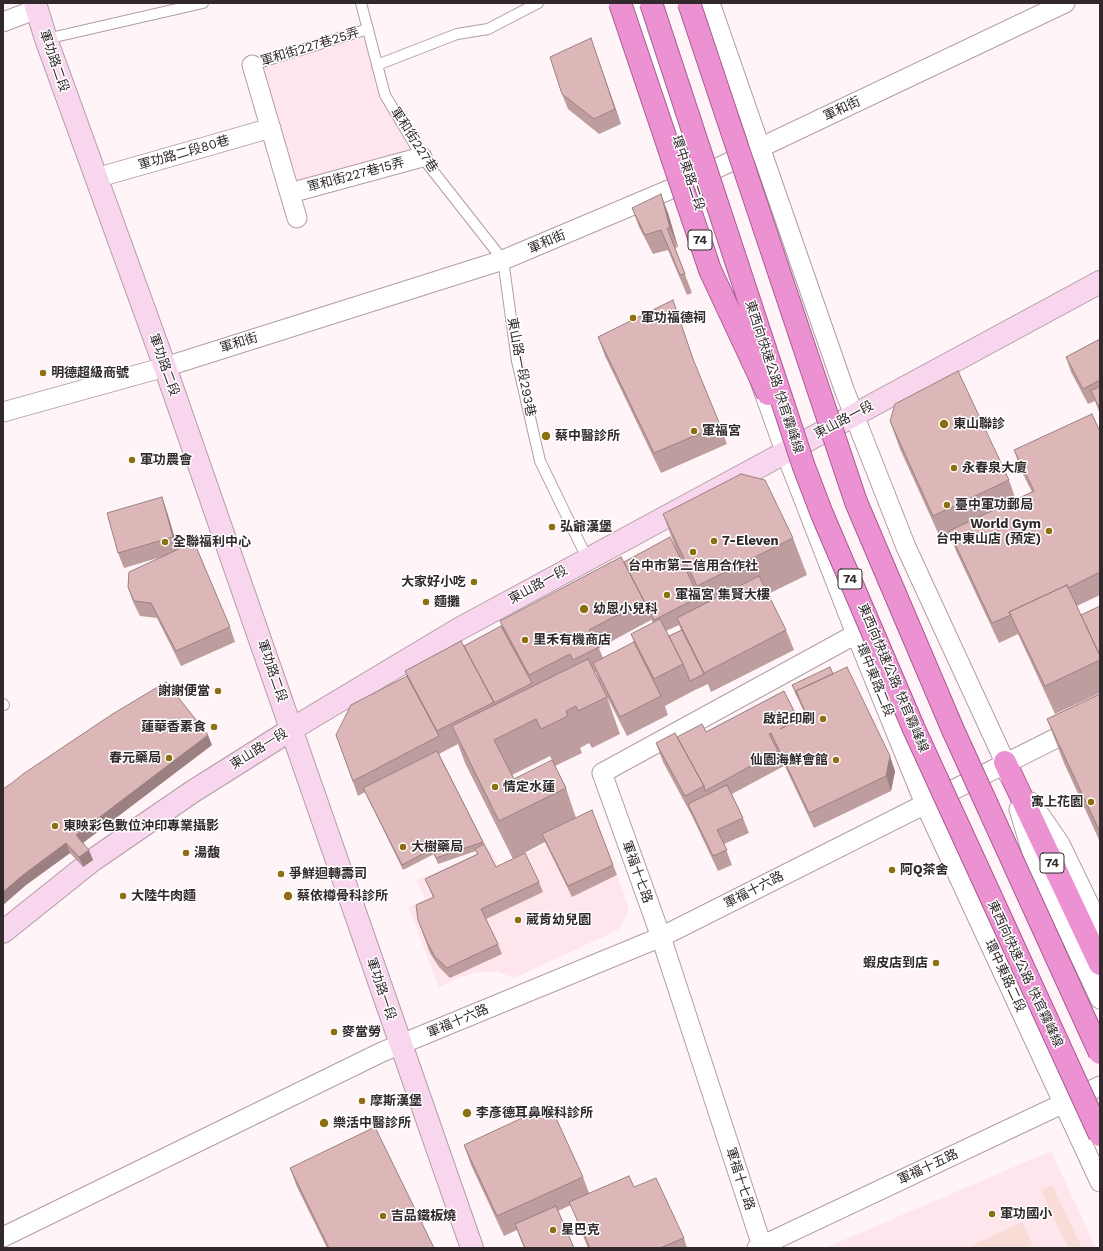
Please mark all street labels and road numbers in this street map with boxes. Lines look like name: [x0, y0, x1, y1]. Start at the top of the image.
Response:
street label: 軍和街227巷25弄: [259, 25, 361, 69]
street label: 軍功路二段: [36, 28, 72, 94]
street label: 軍和街: [821, 94, 863, 124]
street label: 軍和街227巷: [387, 105, 441, 175]
street label: 軍功路二段80巷: [137, 133, 231, 173]
street label: 環中東路二段: [669, 133, 707, 213]
street label: 軍和街227巷15弄: [306, 155, 406, 195]
street label: 軍和街: [526, 227, 568, 257]
road number: 74: [688, 230, 712, 250]
street label: 東西向快速公路 快官霧峰線: [742, 298, 806, 456]
street label: 東山路一段293巷: [504, 316, 538, 418]
street label: 軍和街: [218, 330, 260, 356]
street label: 軍功路二段: [146, 332, 182, 398]
street label: 東山路一段: [812, 398, 876, 442]
street label: 東山路一段: [506, 562, 570, 608]
road number: 74: [838, 569, 862, 589]
street label: 東西向快速公路 快官霧峰線: [854, 601, 932, 755]
street label: 軍功路二段: [254, 638, 290, 704]
street label: 環中東路二段: [853, 641, 897, 719]
street label: 東山路一段: [227, 725, 291, 773]
street label: 軍福十七路: [619, 839, 655, 905]
road number: 74: [1040, 853, 1064, 873]
street label: 軍福十六路: [722, 868, 786, 912]
street label: 東西向快速公路 快官霧峰線: [984, 898, 1066, 1050]
street label: 環中東路二段: [981, 937, 1029, 1015]
street label: 軍功路一段: [363, 956, 399, 1022]
street label: 軍福十六路: [425, 1001, 491, 1041]
street label: 軍福十七路: [723, 1146, 757, 1212]
street label: 軍福十五路: [895, 1146, 961, 1188]

